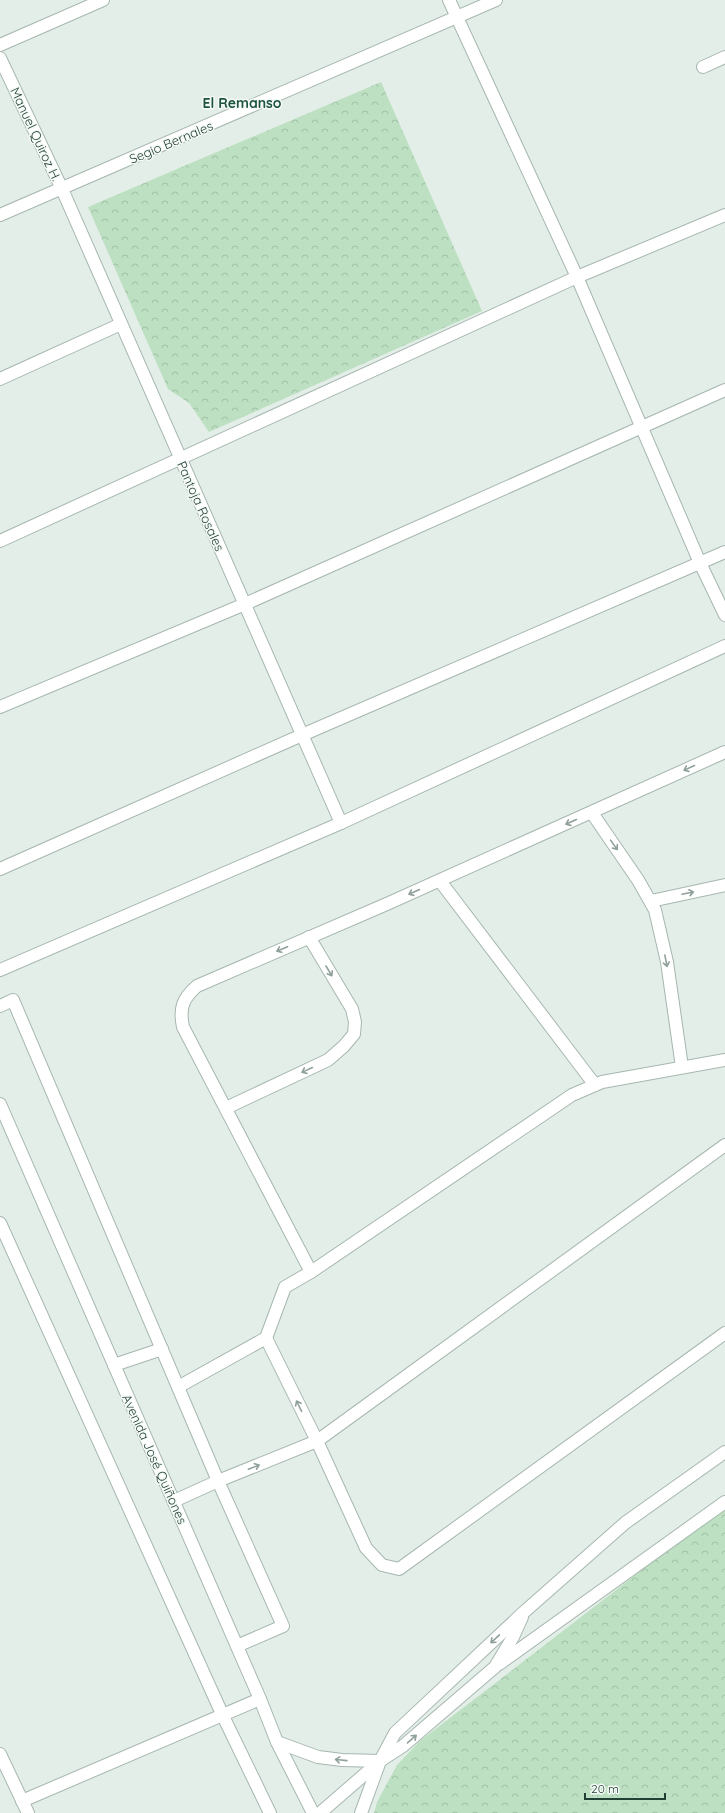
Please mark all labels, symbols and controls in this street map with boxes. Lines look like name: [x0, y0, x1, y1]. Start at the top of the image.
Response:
street label: Manuel Quiroz H.: [7, 85, 65, 183]
district label: El Remanso: [202, 94, 282, 112]
street label: Segio Bernales: [127, 117, 215, 167]
street label: Pantoja Rosales: [174, 458, 228, 554]
one-way arrow: [684, 765, 696, 772]
one-way arrow: [565, 819, 577, 826]
one-way arrow: [610, 839, 618, 850]
one-way arrow: [408, 889, 420, 896]
one-way arrow: [681, 889, 694, 897]
one-way arrow: [276, 946, 288, 953]
one-way arrow: [662, 955, 670, 968]
one-way arrow: [326, 965, 334, 977]
one-way arrow: [302, 1067, 314, 1074]
street label: Avenida José Quiñones: [119, 1391, 191, 1527]
one-way arrow: [295, 1400, 302, 1412]
one-way arrow: [248, 1462, 260, 1470]
one-way arrow: [491, 1634, 501, 1643]
one-way arrow: [406, 1734, 417, 1743]
one-way arrow: [335, 1756, 348, 1764]
scale bar: [585, 1775, 665, 1801]
text: 20 m: [591, 1781, 619, 1796]

